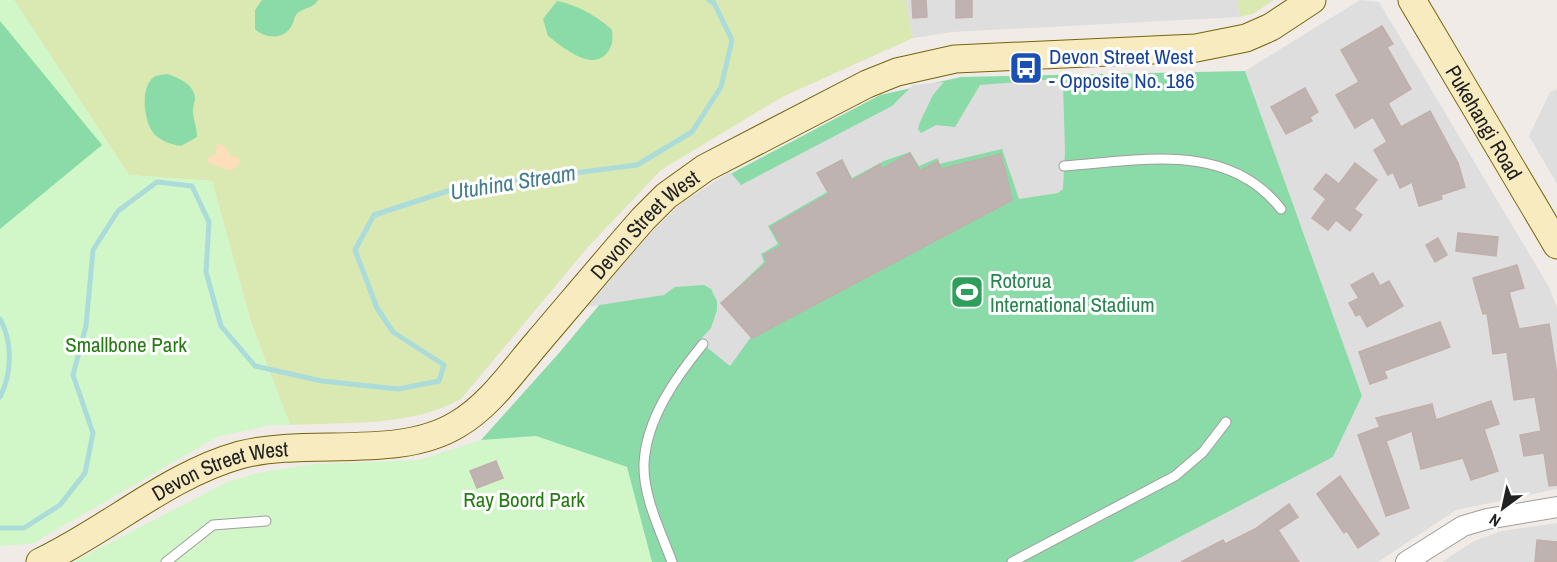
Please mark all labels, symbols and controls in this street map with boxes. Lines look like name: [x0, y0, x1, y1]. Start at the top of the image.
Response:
place label: Devon Street West - Opposite No. 186: [1049, 42, 1195, 95]
bus stop icon: Devon Street West - Opposite No. 186: [1008, 50, 1044, 86]
street label: Pukehangi Road: [1439, 60, 1529, 185]
water label: Utuhina Stream: [448, 157, 578, 207]
street label: Devon Street West: [583, 162, 705, 285]
place label: Rotorua International Stadium: [990, 266, 1155, 319]
sports icon: Rotorua International Stadium: [949, 274, 985, 310]
park label: Smallbone Park: [65, 330, 187, 359]
street label: Devon Street West: [146, 434, 289, 507]
north arrow: [1473, 478, 1533, 538]
park label: Ray Boord Park: [463, 485, 585, 514]
text: N: [1485, 509, 1505, 532]

